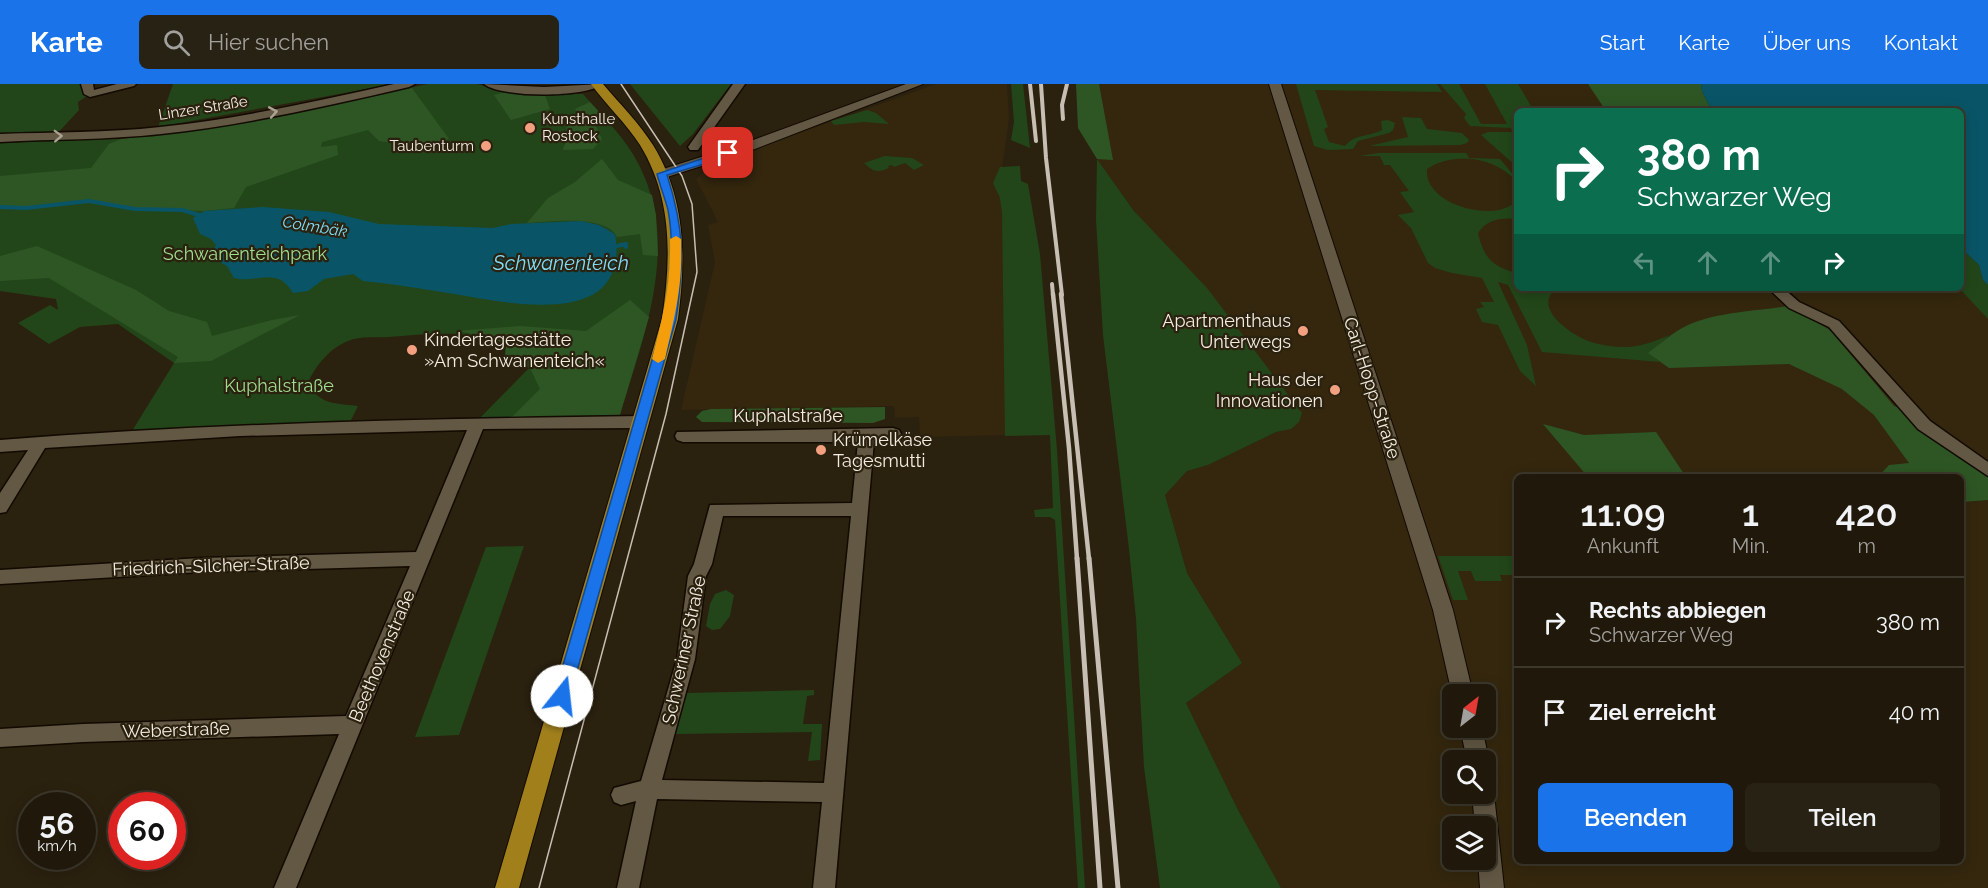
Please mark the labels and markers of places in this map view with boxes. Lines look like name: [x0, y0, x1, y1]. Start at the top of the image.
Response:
place label: Kunsthalle Rostock: [542, 110, 615, 145]
marker: Kunsthalle Rostock: [523, 121, 537, 135]
pin: [702, 127, 753, 178]
place label: Taubenturm: [390, 137, 474, 155]
marker: Taubenturm: [479, 139, 493, 153]
place label: Apartmenthaus Unterwegs: [1162, 310, 1291, 352]
marker: Apartmenthaus Unterwegs: [1296, 324, 1310, 338]
place label: Kindertagesstätte »Am Schwanenteich«: [424, 329, 605, 371]
marker: Kindertagesstätte »Am Schwanenteich«: [405, 343, 419, 357]
place label: Haus der Innovationen: [1216, 369, 1324, 411]
marker: Haus der Innovationen: [1328, 383, 1342, 397]
place label: Krümelkäse Tagesmutti: [833, 429, 933, 471]
marker: Krümelkäse Tagesmutti: [814, 443, 828, 457]

